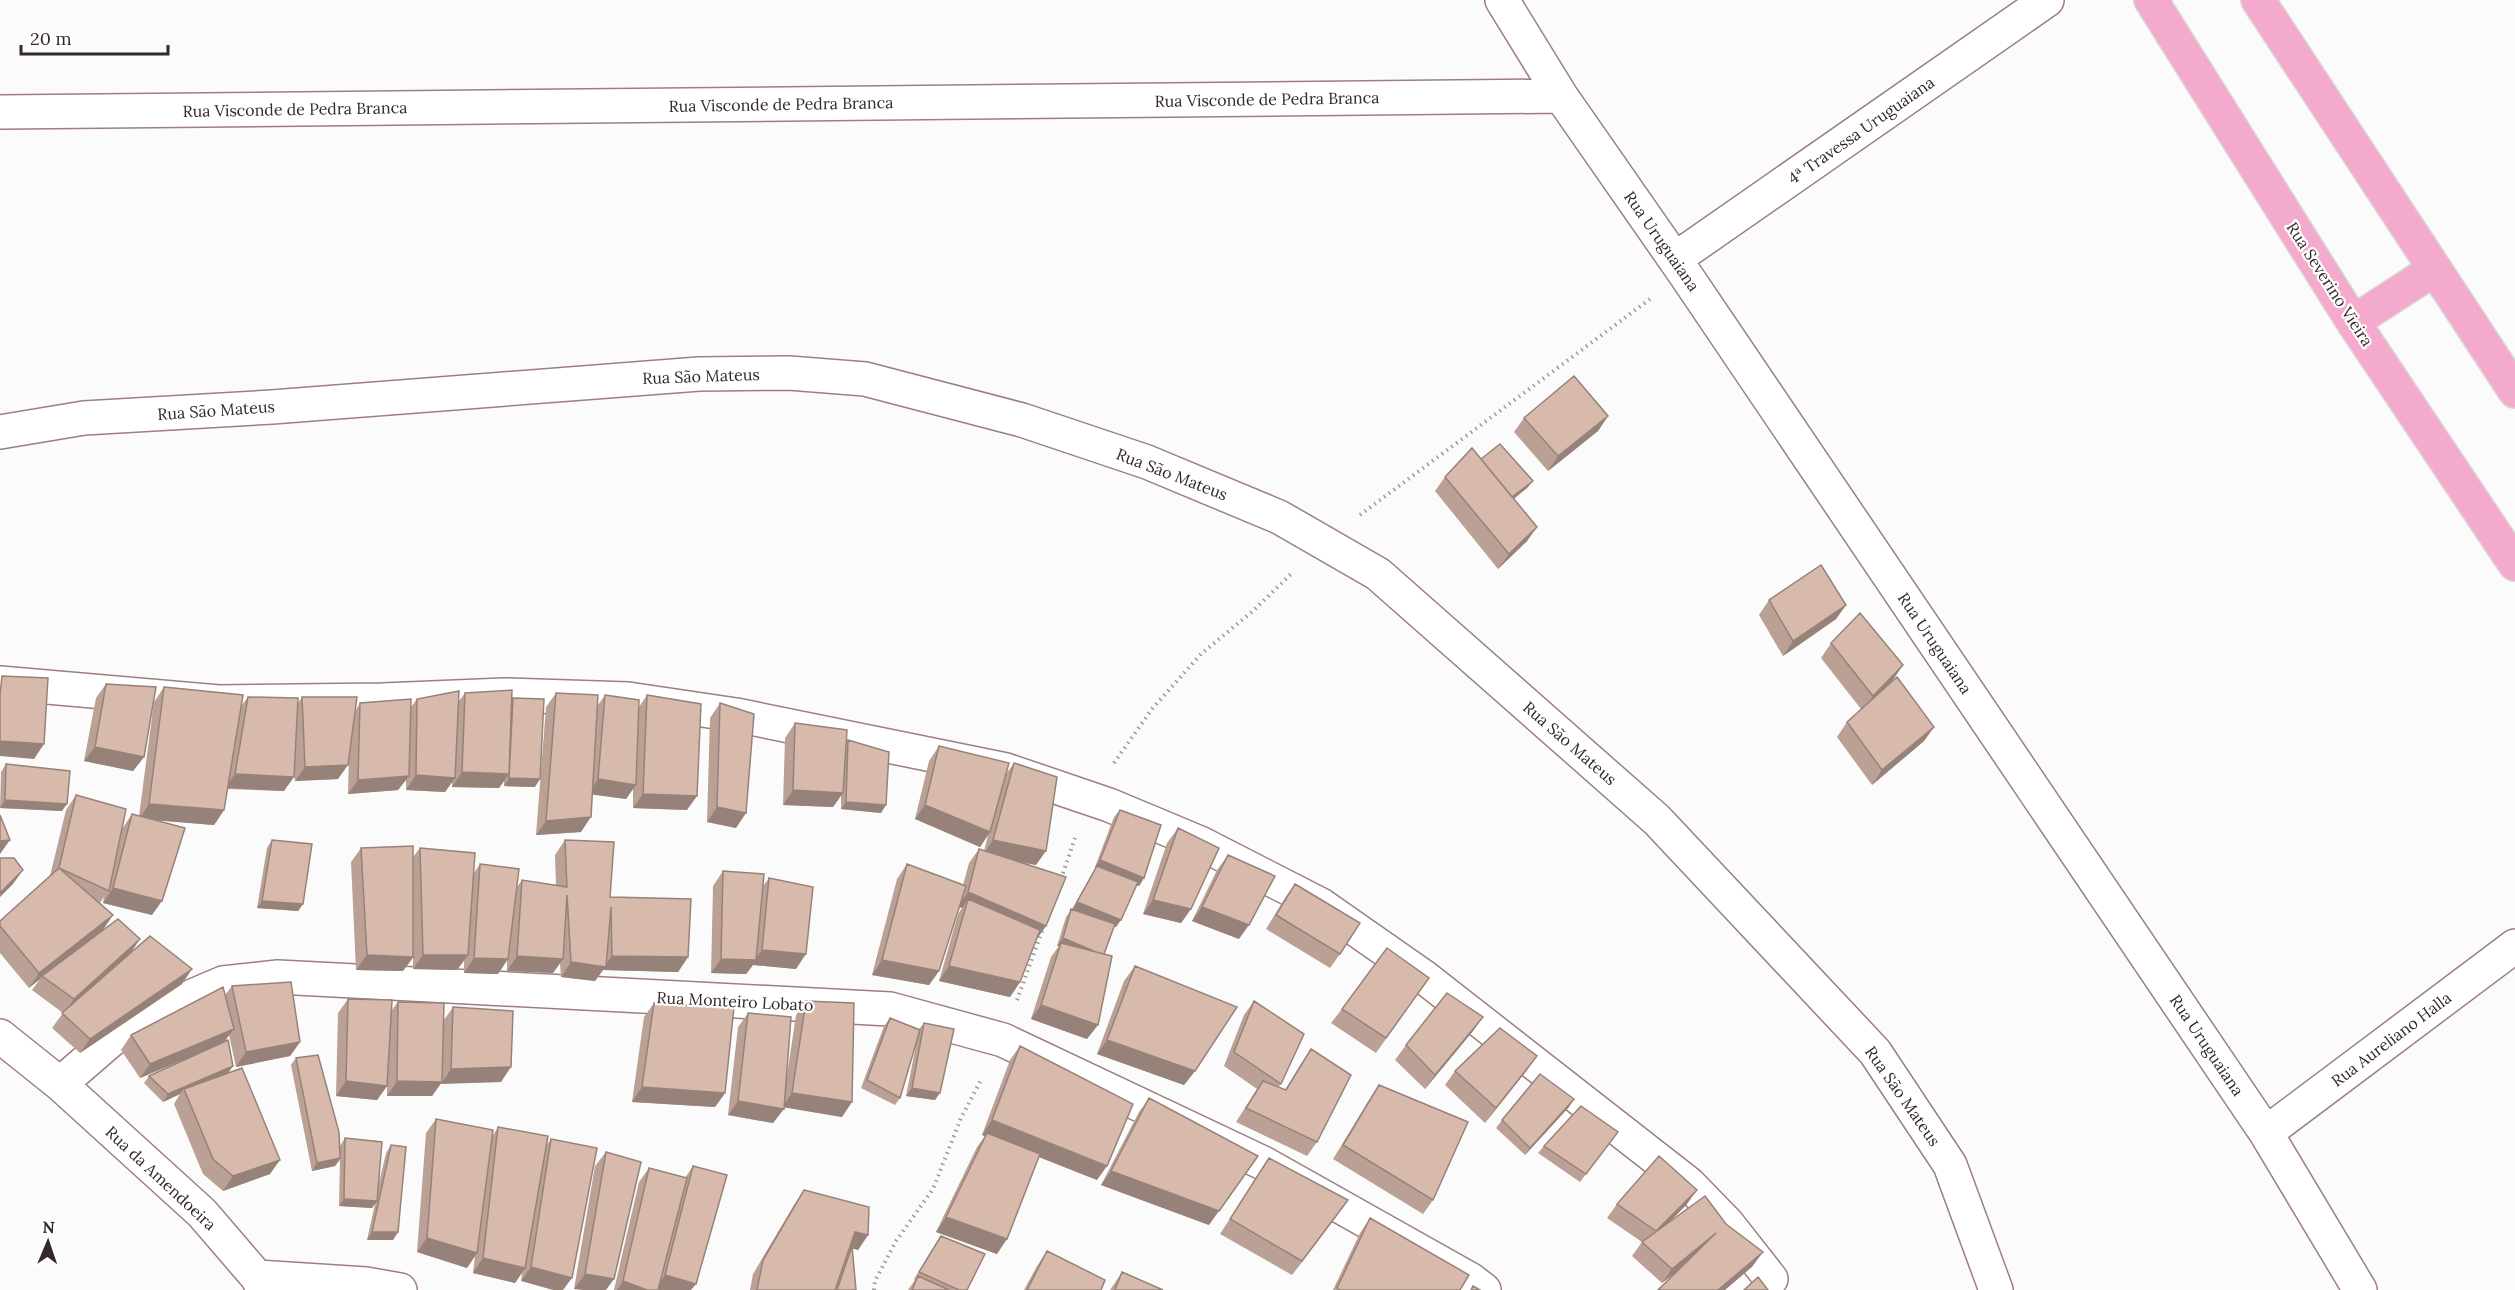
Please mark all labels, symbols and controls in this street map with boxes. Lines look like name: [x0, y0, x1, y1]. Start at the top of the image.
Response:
scale bar: [21, 18, 168, 56]
text: 20 m: [30, 27, 72, 50]
street label: 4ª Travessa Uruguaiana: [1784, 72, 1938, 188]
street label: Rua Visconde de Pedra Branca: [1154, 87, 1380, 111]
street label: Rua Visconde de Pedra Branca: [668, 92, 894, 116]
street label: Rua Visconde de Pedra Branca: [182, 97, 408, 121]
street label: Rua Uruguaiana: [1620, 187, 1704, 295]
street label: Rua Severino Vieira: [2282, 218, 2378, 350]
street label: Rua São Mateus: [642, 364, 760, 388]
street label: Rua São Mateus: [157, 396, 275, 424]
street label: Rua São Mateus: [1114, 444, 1230, 504]
street label: Rua Uruguaiana: [1894, 589, 1976, 697]
street label: Rua São Mateus: [1519, 697, 1621, 789]
street label: Rua Monteiro Lobato: [656, 987, 814, 1015]
street label: Rua Aureliano Halla: [2327, 987, 2455, 1091]
street label: Rua Uruguaiana: [2166, 991, 2248, 1099]
street label: Rua São Mateus: [1861, 1042, 1945, 1150]
street label: Rua da Amendoeira: [102, 1122, 220, 1234]
north arrow: [18, 1212, 78, 1272]
text: N: [42, 1217, 55, 1237]

